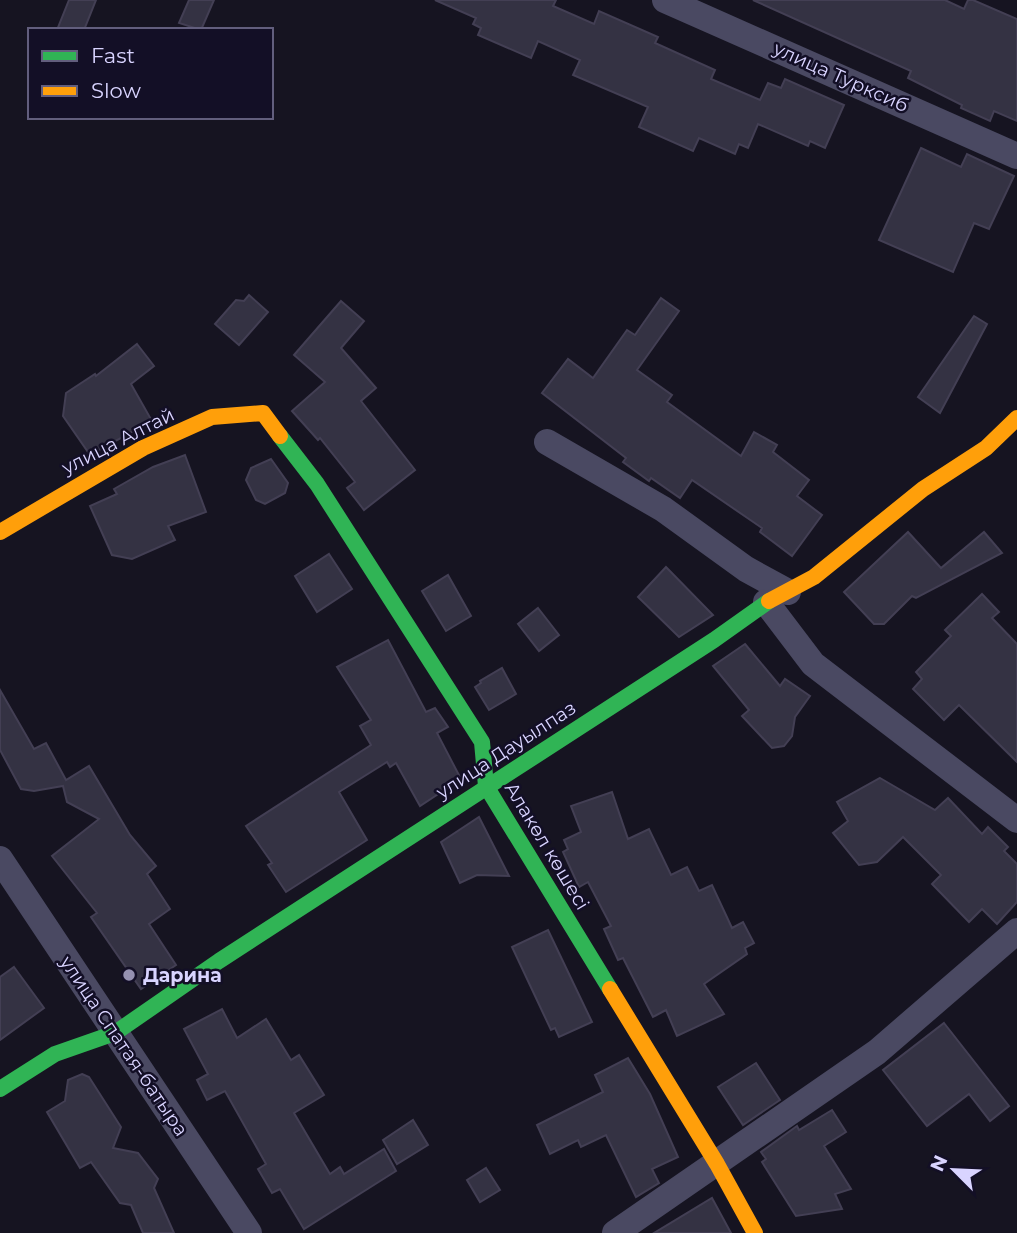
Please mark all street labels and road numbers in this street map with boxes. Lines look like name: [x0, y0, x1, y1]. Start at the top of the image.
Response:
street label: улица Турксиб: [769, 37, 912, 117]
street label: улица Алтай: [57, 403, 178, 480]
street label: улица Дауылпаз: [431, 696, 580, 804]
street label: Алакөл көшесі: [500, 778, 594, 914]
street label: улица Спатая-батыра: [55, 951, 193, 1140]

